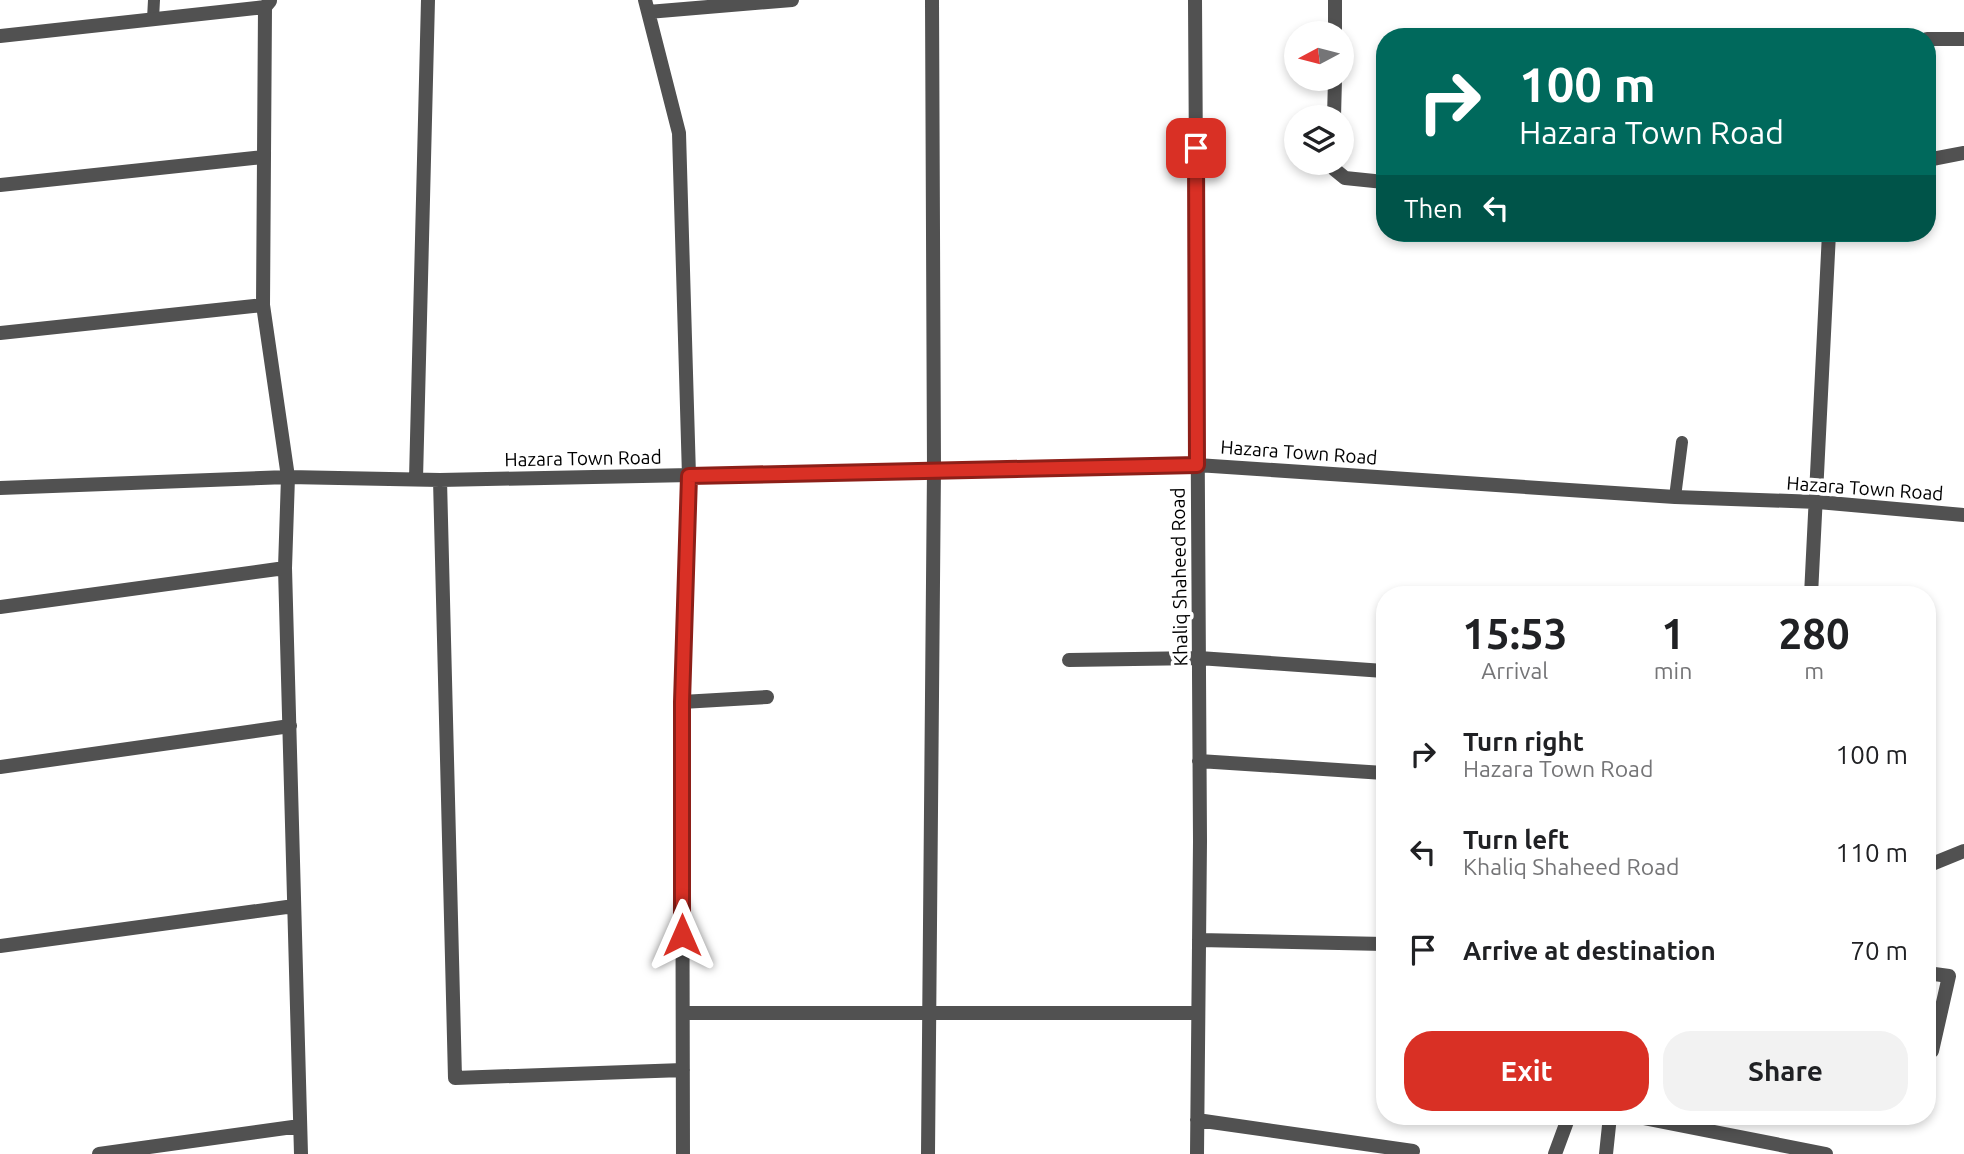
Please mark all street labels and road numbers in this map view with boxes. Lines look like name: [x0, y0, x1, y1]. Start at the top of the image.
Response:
street label: Hazara Town Road: [1220, 436, 1378, 468]
street label: Hazara Town Road: [504, 446, 662, 470]
street label: Hazara Town Road: [1786, 472, 1944, 504]
street label: Khaliq Shaheed Road: [1166, 487, 1192, 667]

